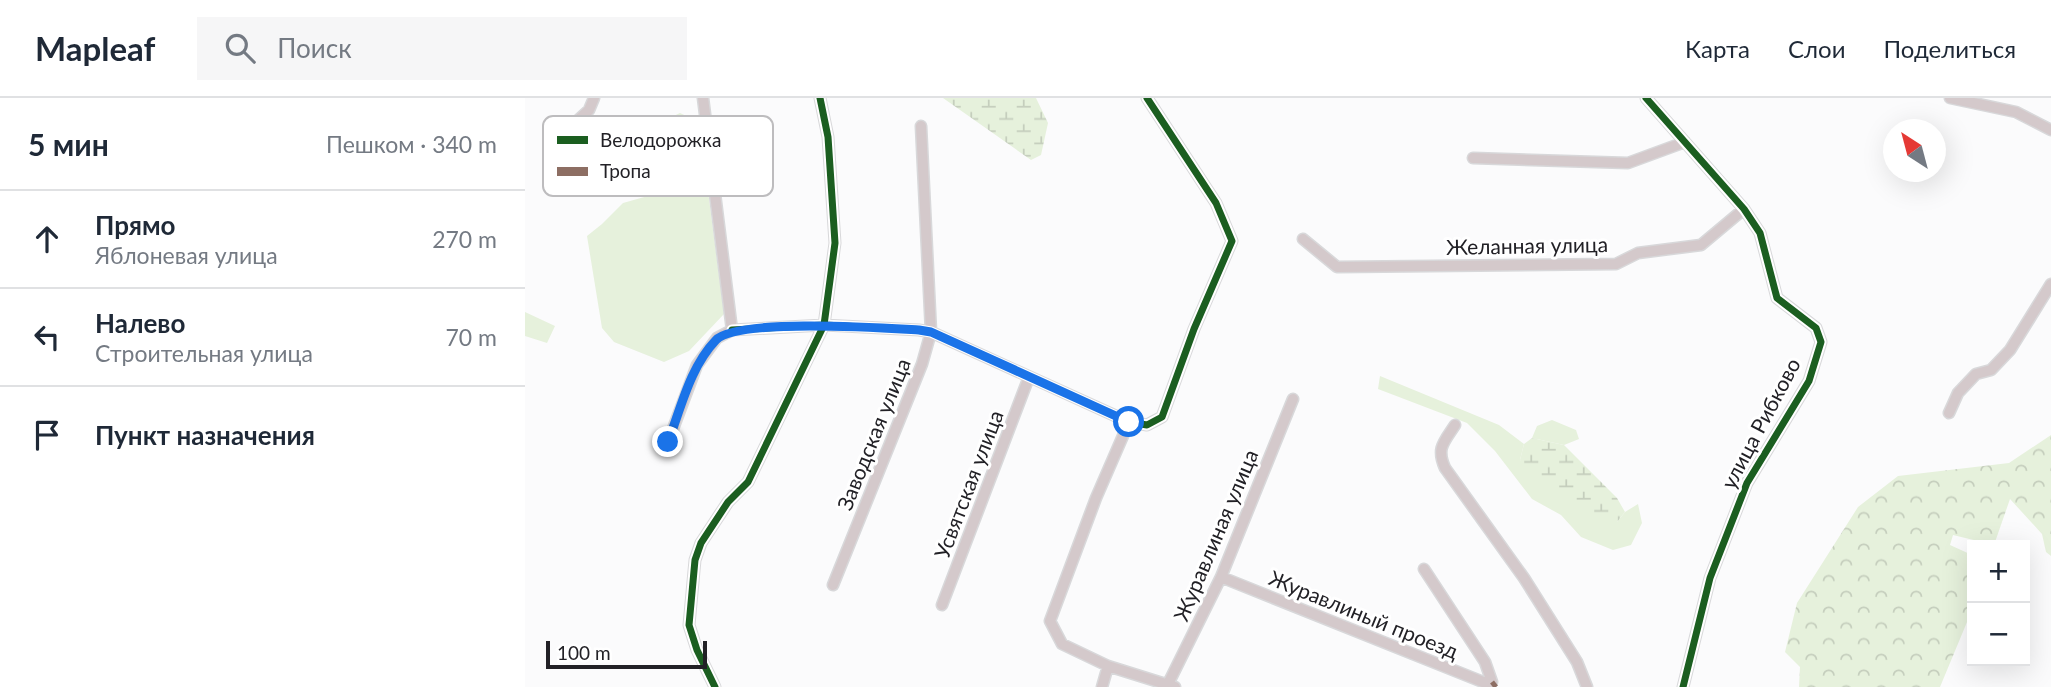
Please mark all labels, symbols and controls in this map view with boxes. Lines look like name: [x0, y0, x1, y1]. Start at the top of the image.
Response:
search box: [197, 17, 687, 80]
text: Mapleaf: [35, 28, 155, 68]
icon: search: [221, 29, 259, 67]
text: Поиск: [277, 32, 352, 64]
text: Карта: [1685, 34, 1750, 63]
text: Слои: [1788, 34, 1845, 63]
text: Поделиться: [1883, 34, 2016, 63]
legend: [543, 116, 773, 196]
north arrow: [1883, 119, 1946, 182]
text: 5 мин: [28, 126, 109, 162]
text: Велодорожка: [600, 128, 721, 151]
text: Пешком · 340 m: [326, 130, 497, 158]
text: Тропа: [600, 159, 651, 182]
text: Прямо: [95, 209, 176, 241]
icon: ahead: [28, 220, 66, 258]
text: 270 m: [432, 225, 497, 253]
street label: Желанная улица: [1446, 231, 1608, 259]
text: Яблоневая улица: [95, 241, 278, 269]
text: Налево: [95, 307, 185, 339]
icon: left: [28, 318, 66, 356]
text: 70 m: [446, 323, 497, 351]
text: Строительная улица: [95, 339, 313, 367]
street label: улица Рибково: [1715, 353, 1805, 493]
street label: Заводская улица: [831, 354, 915, 514]
street label: Усвятская улица: [928, 406, 1008, 562]
route start: [1113, 406, 1144, 437]
icon: arrive: [28, 416, 66, 454]
text: Пункт назначения: [95, 419, 315, 451]
route end: [652, 426, 683, 457]
street label: Журавлиная улица: [1168, 445, 1262, 625]
map controls: [1967, 540, 2030, 666]
button: +: [1967, 540, 2030, 603]
street label: Журавлиный проезд: [1266, 565, 1462, 663]
button: −: [1967, 603, 2030, 666]
scale bar: [546, 638, 707, 670]
text: 100 m: [557, 641, 611, 664]

